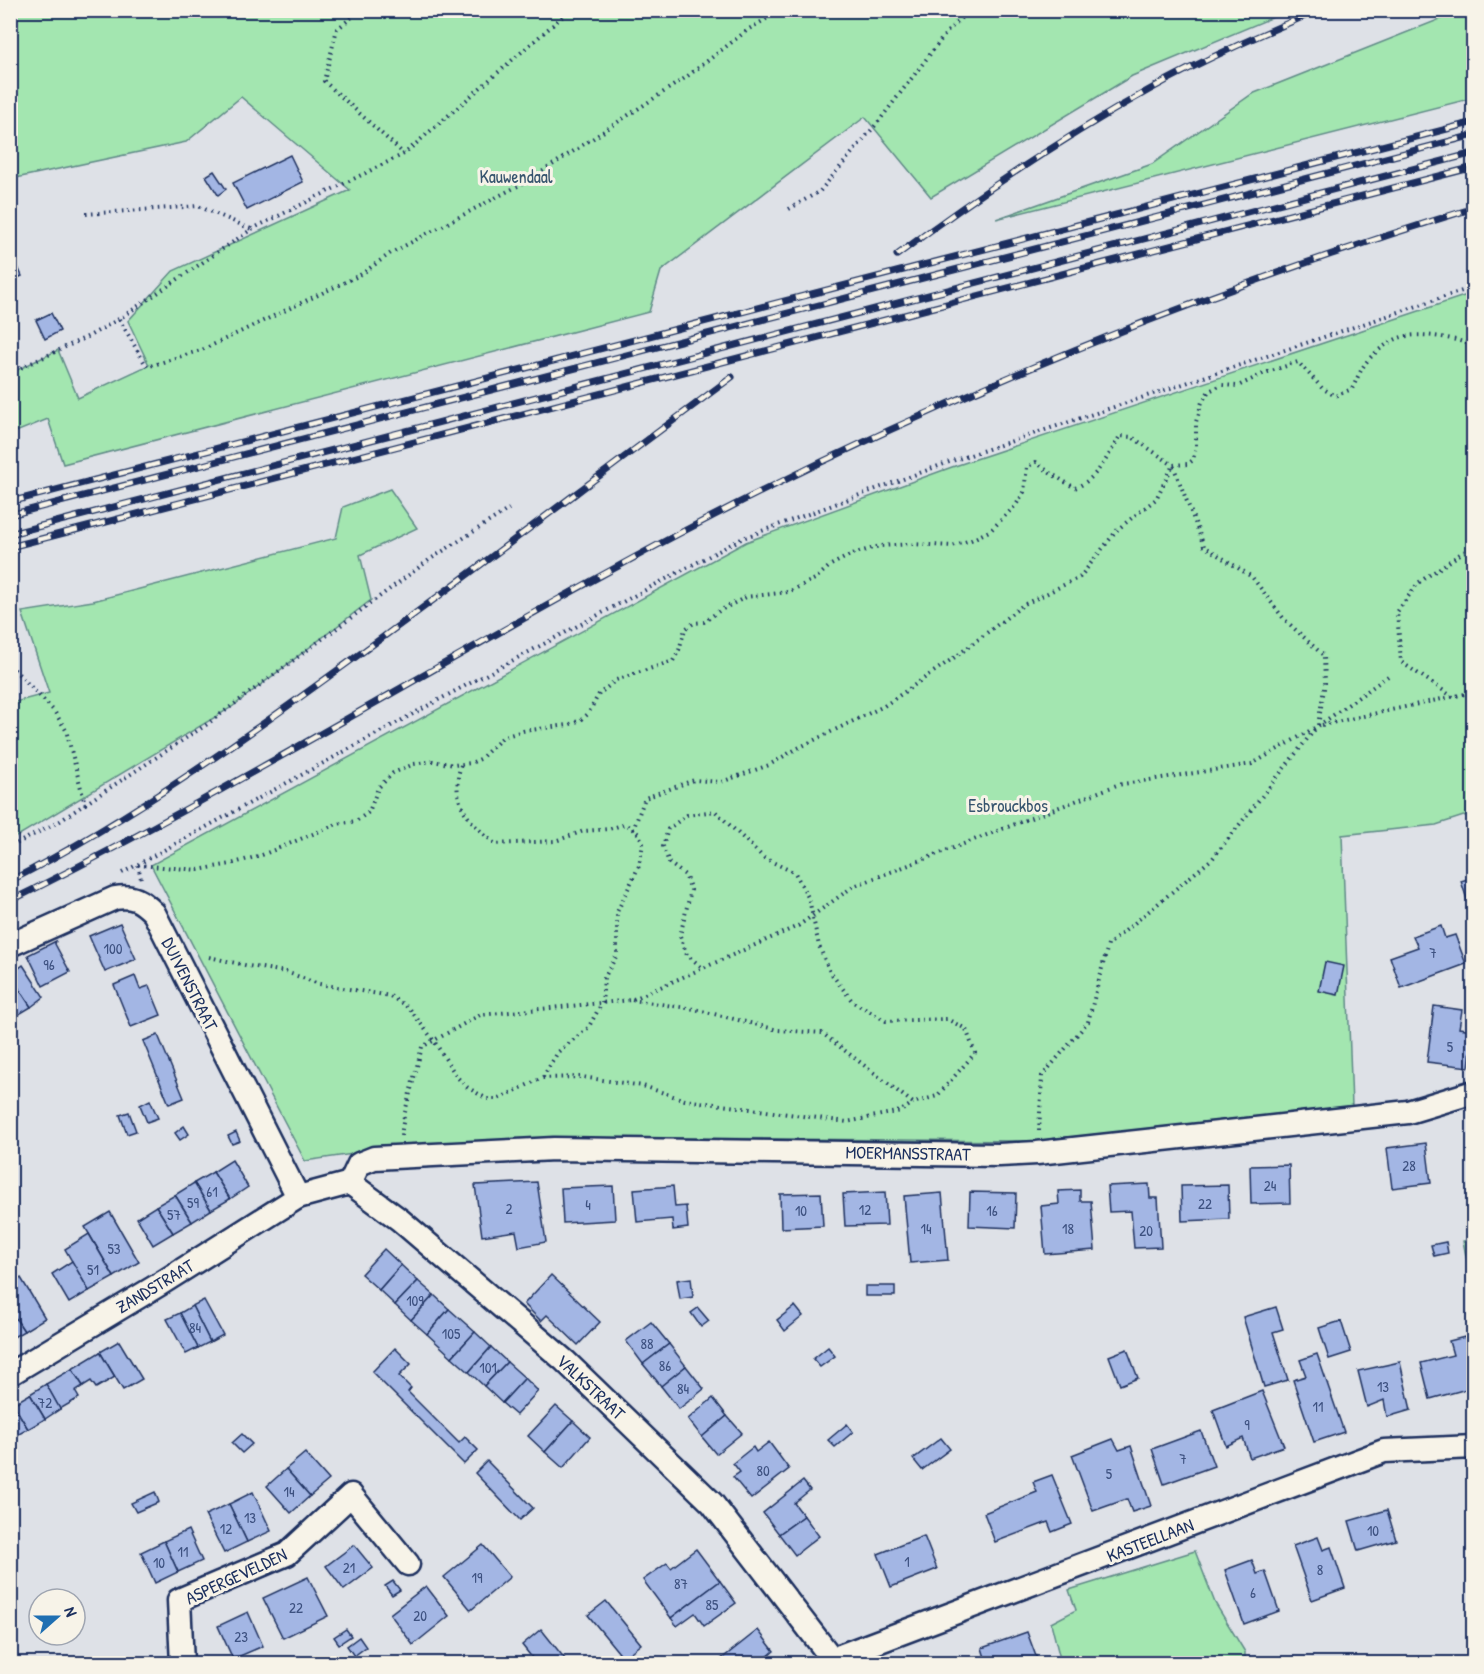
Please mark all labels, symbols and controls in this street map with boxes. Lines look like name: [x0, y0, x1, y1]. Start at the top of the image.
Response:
park label: Kauwendaal: [479, 164, 553, 189]
park label: Esbrouckbos: [968, 793, 1048, 818]
street label: DUIVENSTRAAT: [156, 933, 224, 1035]
house number: 100: [104, 938, 123, 959]
house number: 7: [1429, 942, 1437, 963]
house number: 96: [43, 954, 55, 975]
house number: 5: [1447, 1036, 1454, 1057]
street label: MOERMANSSTRAAT: [845, 1139, 971, 1167]
house number: 28: [1402, 1155, 1416, 1176]
house number: 24: [1264, 1175, 1277, 1196]
house number: 61: [206, 1181, 218, 1202]
house number: 59: [187, 1192, 199, 1213]
house number: 22: [1198, 1193, 1212, 1214]
house number: 4: [585, 1194, 591, 1215]
house number: 2: [505, 1198, 513, 1219]
house number: 12: [859, 1199, 871, 1220]
house number: 10: [795, 1200, 807, 1221]
house number: 16: [986, 1200, 998, 1221]
house number: 57: [167, 1204, 181, 1225]
house number: 14: [920, 1218, 932, 1239]
house number: 18: [1062, 1218, 1074, 1239]
house number: 20: [1139, 1220, 1153, 1241]
house number: 53: [107, 1238, 121, 1259]
street label: ZANDSTRAAT: [111, 1253, 199, 1319]
house number: 51: [87, 1259, 99, 1280]
house number: 109: [406, 1290, 424, 1311]
house number: 84: [189, 1317, 201, 1338]
house number: 105: [442, 1323, 461, 1344]
house number: 88: [641, 1333, 654, 1354]
street label: VALKSTRAAT: [551, 1349, 631, 1426]
house number: 86: [659, 1355, 671, 1376]
house number: 101: [479, 1357, 497, 1378]
house number: 13: [1377, 1376, 1389, 1397]
house number: 84: [677, 1378, 689, 1399]
house number: 72: [38, 1392, 52, 1413]
house number: 11: [1313, 1396, 1323, 1417]
house number: 9: [1244, 1414, 1250, 1435]
house number: 7: [1179, 1448, 1187, 1469]
house number: 80: [756, 1460, 770, 1481]
house number: 5: [1106, 1463, 1113, 1484]
house number: 14: [283, 1481, 295, 1502]
house number: 13: [244, 1507, 256, 1528]
street label: KASTEELLAAN: [1103, 1512, 1197, 1568]
house number: 12: [220, 1518, 232, 1539]
house number: 10: [1367, 1520, 1379, 1541]
house number: 11: [178, 1541, 188, 1562]
street label: ASPERGEVELDEN: [181, 1542, 291, 1610]
house number: 1: [904, 1551, 910, 1572]
house number: 10: [153, 1552, 165, 1573]
house number: 21: [343, 1557, 355, 1578]
house number: 8: [1317, 1559, 1323, 1580]
house number: 19: [472, 1567, 483, 1588]
house number: 87: [674, 1573, 688, 1594]
house number: 6: [1250, 1582, 1256, 1603]
north arrow: [27, 1587, 87, 1647]
house number: 85: [706, 1594, 719, 1615]
house number: 22: [289, 1597, 303, 1618]
text: N: [59, 1604, 83, 1620]
house number: 20: [413, 1605, 427, 1626]
house number: 23: [234, 1626, 248, 1647]

